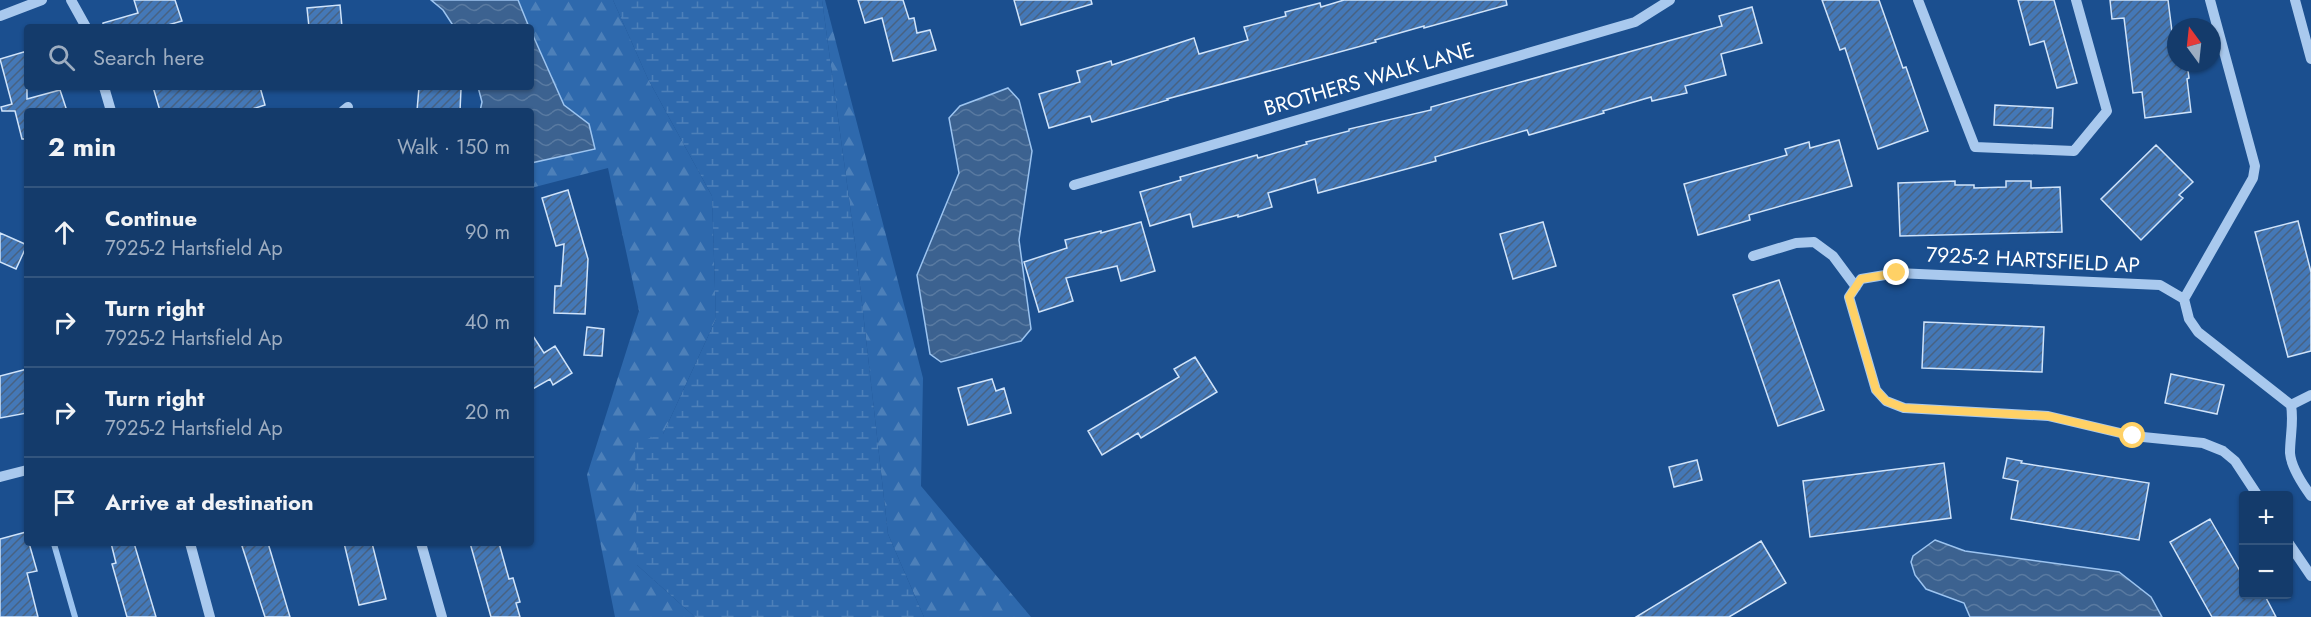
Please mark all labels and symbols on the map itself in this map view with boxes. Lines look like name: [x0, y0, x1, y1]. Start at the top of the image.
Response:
north arrow: [2167, 18, 2221, 72]
street label: BROTHERS WALK LANE: [1260, 35, 1478, 123]
street label: 7925-2 HARTSFIELD AP: [1925, 239, 2141, 281]
route end: [1883, 259, 1909, 285]
route start: [2119, 422, 2145, 448]

